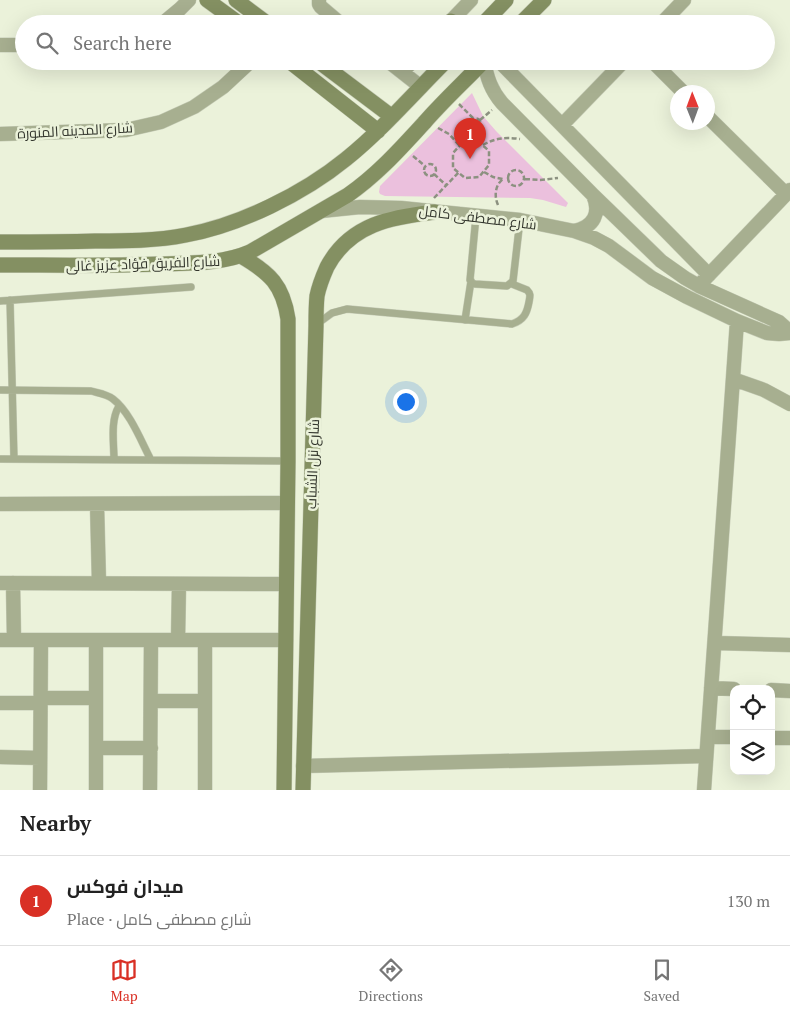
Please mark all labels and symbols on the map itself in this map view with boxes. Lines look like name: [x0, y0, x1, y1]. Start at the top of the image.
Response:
north arrow: [670, 85, 715, 130]
street label: شارع المدينه المنورة: [17, 117, 133, 143]
pin: 1: [454, 118, 486, 159]
street label: شارع مصطفى كامل: [418, 200, 538, 234]
street label: شارع الفريق فؤاد عزيز غالى: [66, 251, 220, 275]
your location: [393, 389, 419, 415]
street label: شارع نزل الشباب: [301, 419, 323, 509]

